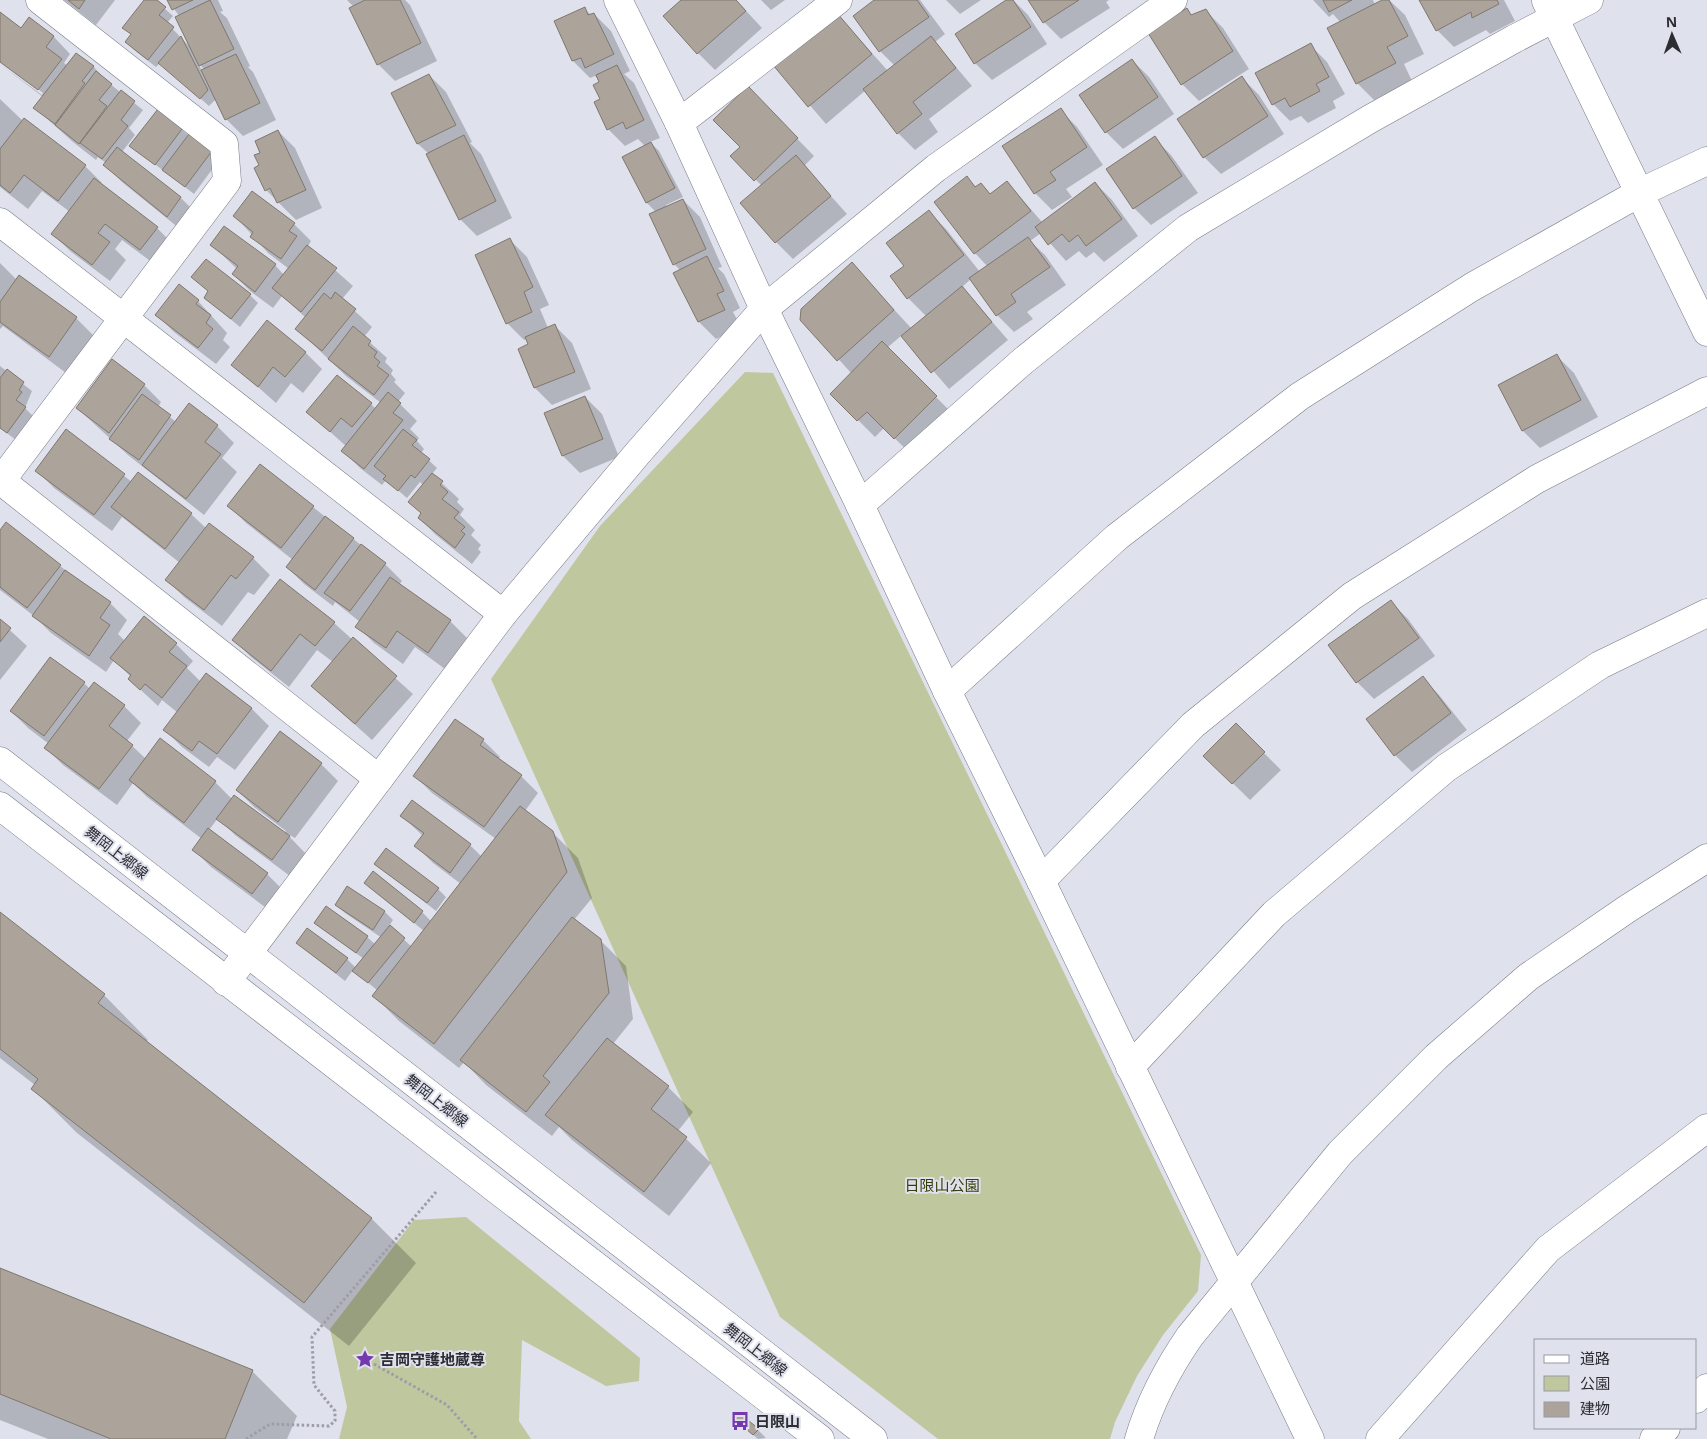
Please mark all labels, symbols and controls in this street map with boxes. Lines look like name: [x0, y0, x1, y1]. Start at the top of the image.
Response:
north arrow: [1647, 10, 1697, 60]
text: N: [1666, 12, 1678, 31]
street label: 舞岡上郷線: [81, 821, 153, 883]
street label: 舞岡上郷線: [401, 1069, 473, 1131]
park label: 日限山公園: [904, 1175, 980, 1195]
street label: 舞岡上郷線: [720, 1318, 792, 1380]
legend: [1534, 1339, 1697, 1429]
place icon: 吉岡守護地蔵尊: [354, 1348, 376, 1370]
text: 道路: [1580, 1348, 1610, 1368]
place label: 吉岡守護地蔵尊: [380, 1349, 485, 1369]
text: 公園: [1580, 1373, 1610, 1393]
text: 建物: [1580, 1398, 1610, 1418]
bus stop icon: 日限山: [729, 1410, 751, 1432]
place label: 日限山: [755, 1411, 800, 1431]

